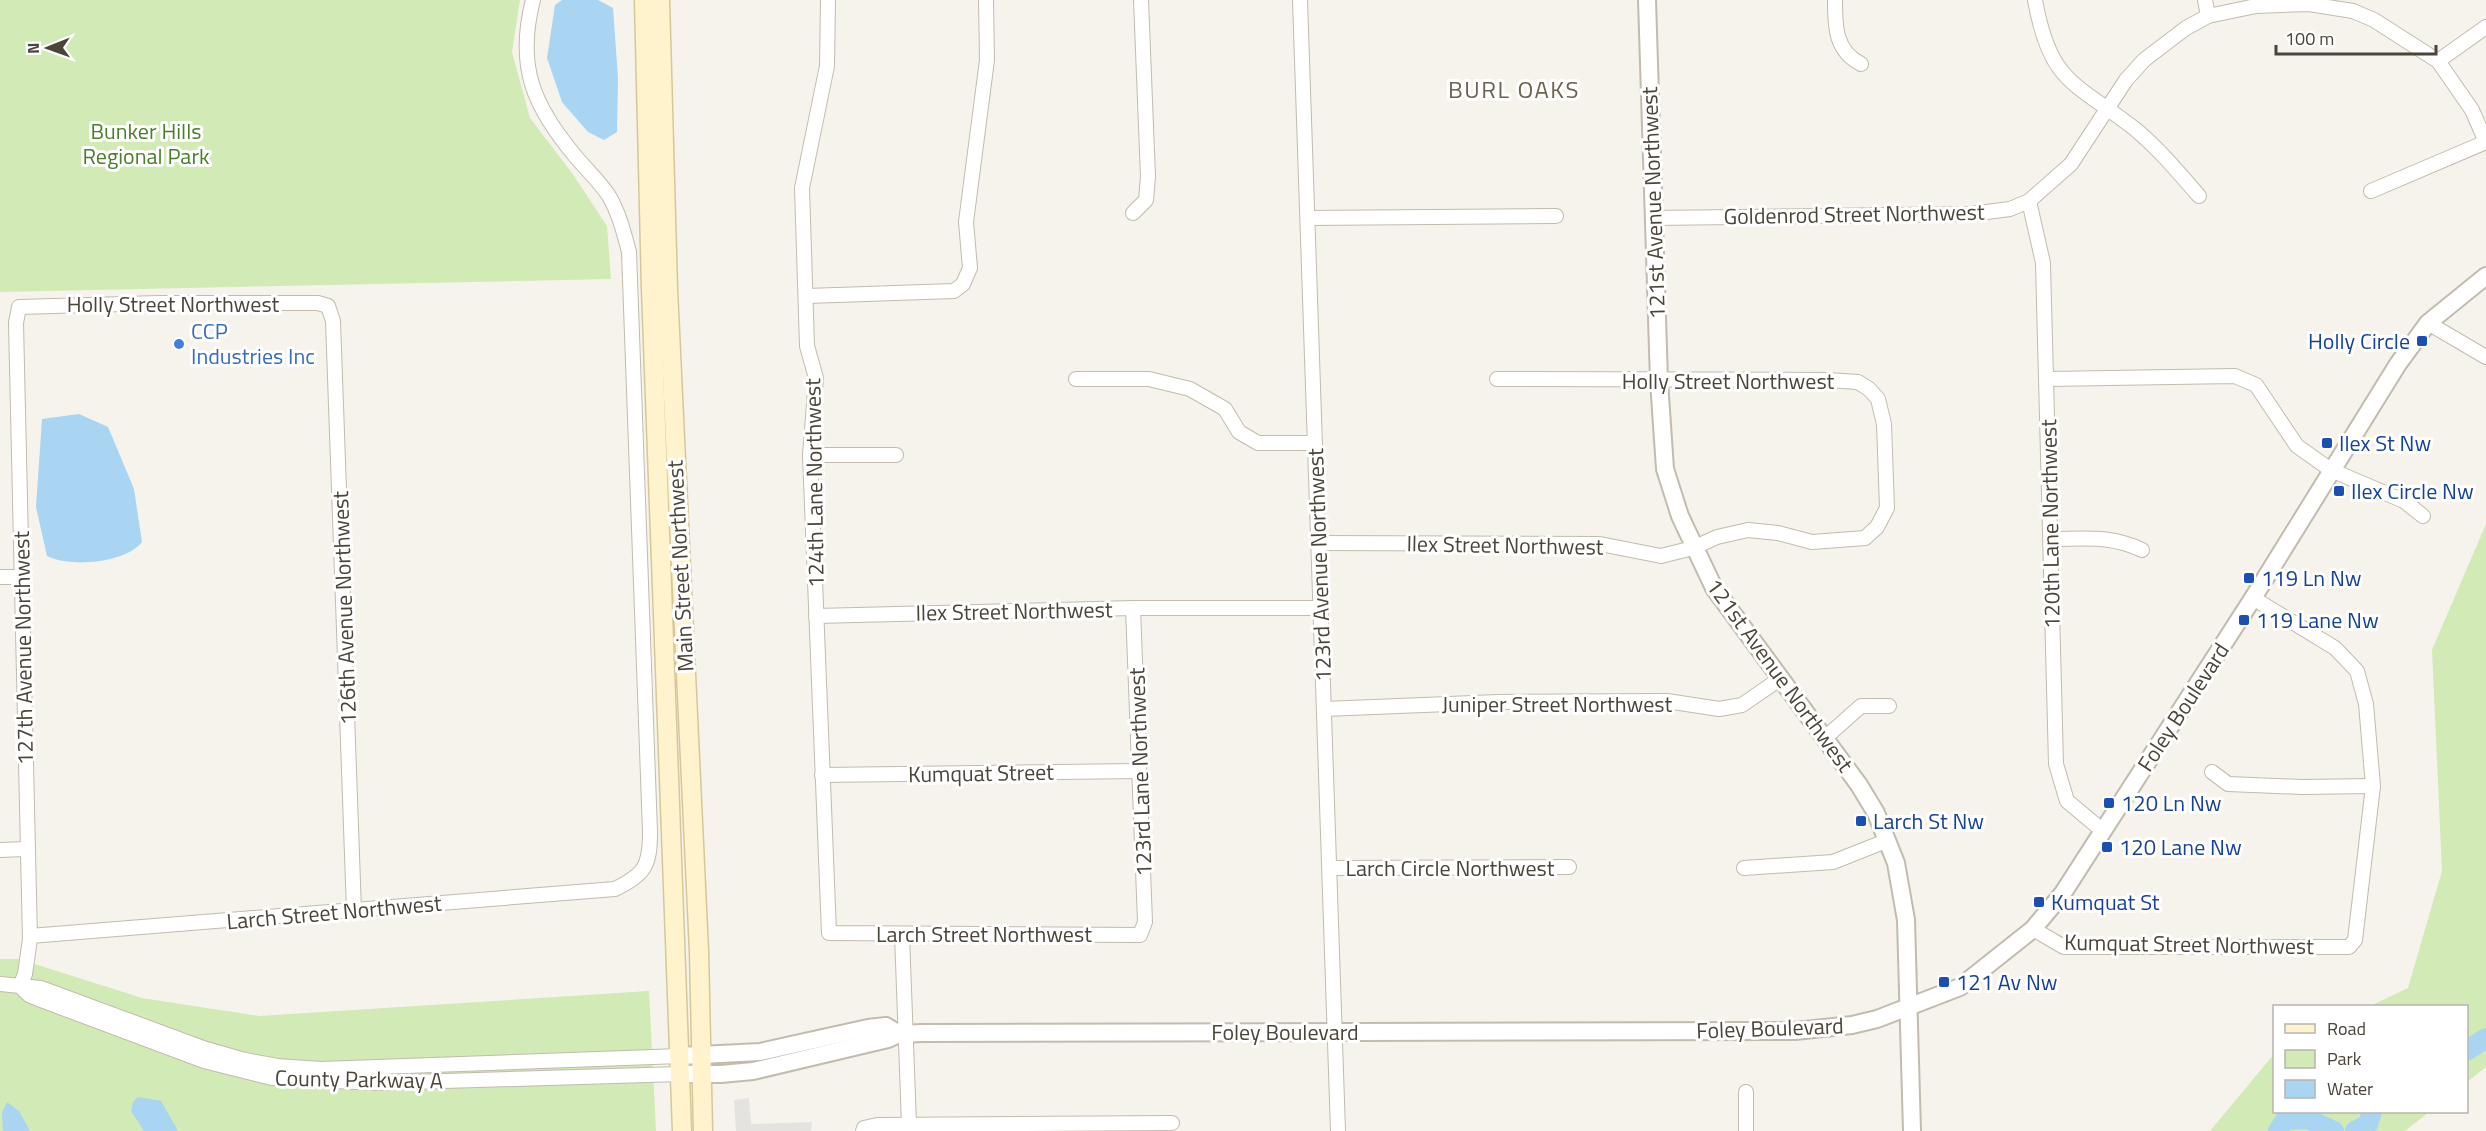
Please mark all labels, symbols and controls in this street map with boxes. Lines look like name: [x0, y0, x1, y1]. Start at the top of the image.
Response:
north arrow: [18, 18, 78, 78]
scale bar: [2276, 18, 2436, 56]
text: 100 m: [2285, 25, 2334, 52]
text: N: [21, 43, 45, 54]
district label: BURL OAKS: [1448, 71, 1580, 107]
street label: 121st Avenue Northwest: [1632, 86, 1674, 320]
park label: Bunker Hills Regional Park: [82, 114, 210, 173]
street label: Goldenrod Street Northwest: [1723, 195, 1985, 233]
street label: Holly Street Northwest: [67, 287, 280, 321]
place label: CCP Industries Inc: [191, 314, 315, 373]
place label: Holly Circle: [2308, 324, 2410, 358]
marker: Holly Circle: [2415, 334, 2429, 348]
marker: CCP Industries Inc: [172, 337, 186, 351]
street label: Holly Street Northwest: [1622, 364, 1835, 398]
street label: 124th Lane Northwest: [795, 378, 833, 588]
street label: 120th Lane Northwest: [2031, 419, 2069, 629]
place label: Ilex St Nw: [2339, 426, 2431, 460]
marker: Ilex St Nw: [2320, 436, 2334, 450]
street label: 123rd Avenue Northwest: [1298, 447, 1340, 682]
street label: Main Street Northwest: [657, 459, 703, 673]
place label: Ilex Circle Nw: [2351, 474, 2474, 508]
marker: Ilex Circle Nw: [2332, 484, 2346, 498]
street label: 126th Avenue Northwest: [323, 490, 365, 726]
street label: Ilex Street Northwest: [1406, 526, 1604, 564]
street label: 127th Avenue Northwest: [4, 530, 42, 765]
place label: 119 Ln Nw: [2261, 561, 2362, 595]
street label: 121st Avenue Northwest: [1698, 571, 1862, 779]
marker: 119 Ln Nw: [2242, 571, 2256, 585]
street label: Ilex Street Northwest: [915, 592, 1113, 630]
place label: 119 Lane Nw: [2256, 603, 2379, 637]
marker: 119 Lane Nw: [2237, 613, 2251, 627]
street label: Foley Boulevard: [2129, 636, 2237, 778]
street label: 123rd Lane Northwest: [1119, 667, 1161, 877]
street label: Juniper Street Northwest: [1442, 687, 1673, 721]
street label: Kumquat Street: [908, 755, 1054, 791]
place label: 120 Ln Nw: [2121, 786, 2222, 820]
marker: 120 Ln Nw: [2102, 796, 2116, 810]
place label: Larch St Nw: [1873, 804, 1984, 838]
marker: Larch St Nw: [1854, 814, 1868, 828]
place label: 120 Lane Nw: [2119, 830, 2242, 864]
marker: 120 Lane Nw: [2100, 840, 2114, 854]
street label: Larch Circle Northwest: [1345, 851, 1555, 885]
place label: Kumquat St: [2051, 885, 2160, 919]
street label: Larch Street Northwest: [225, 886, 443, 938]
marker: Kumquat St: [2032, 895, 2046, 909]
street label: Larch Street Northwest: [876, 917, 1092, 951]
street label: Kumquat Street Northwest: [2064, 925, 2314, 963]
place label: 121 Av Nw: [1956, 965, 2058, 999]
marker: 121 Av Nw: [1937, 975, 1951, 989]
legend: [2273, 1005, 2468, 1113]
street label: Foley Boulevard: [1696, 1008, 1844, 1048]
street label: Foley Boulevard: [1211, 1015, 1359, 1049]
text: Road: [2327, 1015, 2366, 1042]
text: Park: [2327, 1045, 2362, 1072]
street label: County Parkway A: [275, 1061, 443, 1097]
text: Water: [2327, 1075, 2373, 1102]

